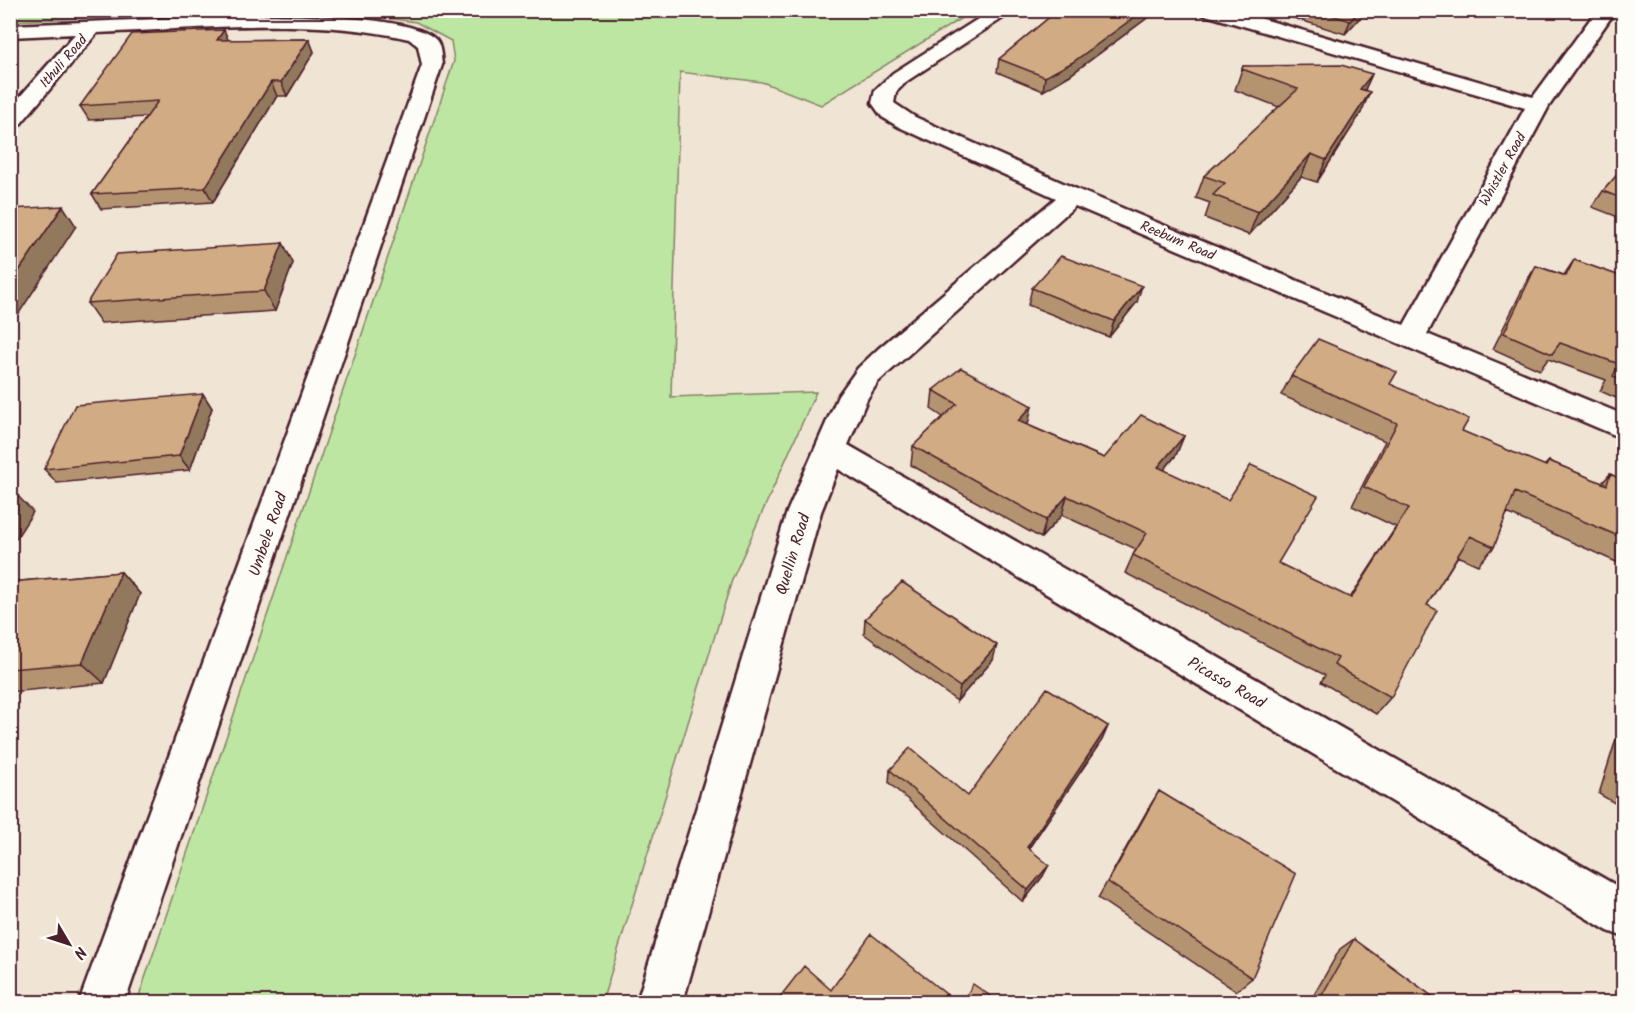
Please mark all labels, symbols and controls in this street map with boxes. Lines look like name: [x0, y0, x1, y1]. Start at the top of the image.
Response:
street label: Ithuli Road: [34, 29, 94, 93]
street label: Whistler Road: [1474, 128, 1533, 210]
street label: Reebum Road: [1137, 215, 1220, 267]
street label: Umbele Road: [242, 488, 295, 580]
street label: Quellin Road: [769, 510, 818, 598]
street label: Picasso Road: [1183, 651, 1271, 716]
north arrow: [39, 914, 99, 974]
text: N: [67, 941, 92, 964]

